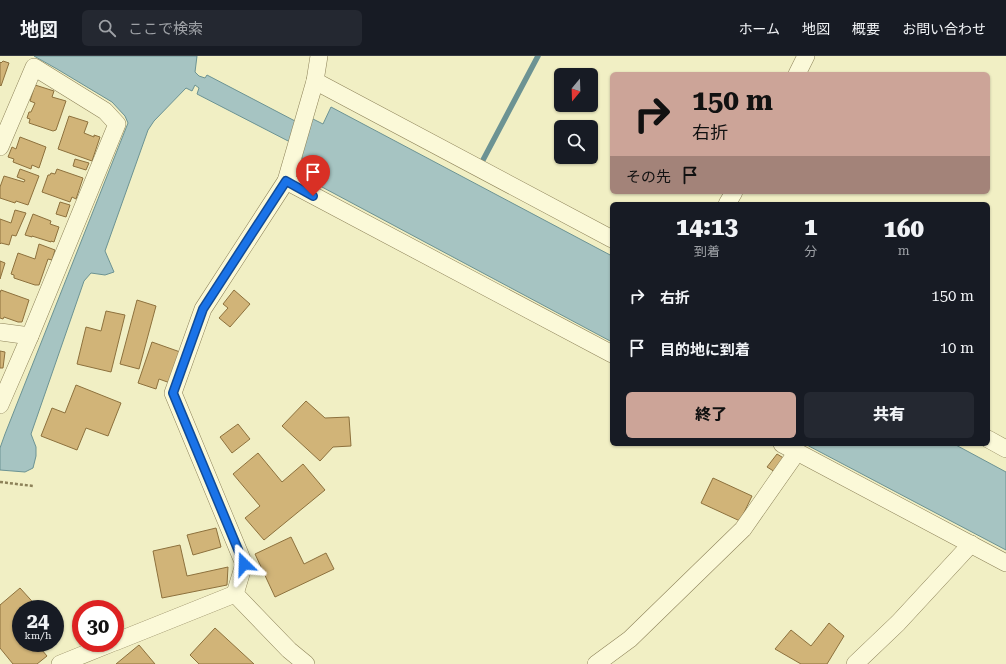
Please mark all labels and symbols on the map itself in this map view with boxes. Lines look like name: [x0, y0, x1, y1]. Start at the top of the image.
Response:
north arrow: [554, 68, 598, 112]
pin: [296, 155, 330, 196]
position arrow: [223, 543, 265, 585]
speed limit sign: 30: [72, 600, 124, 652]

